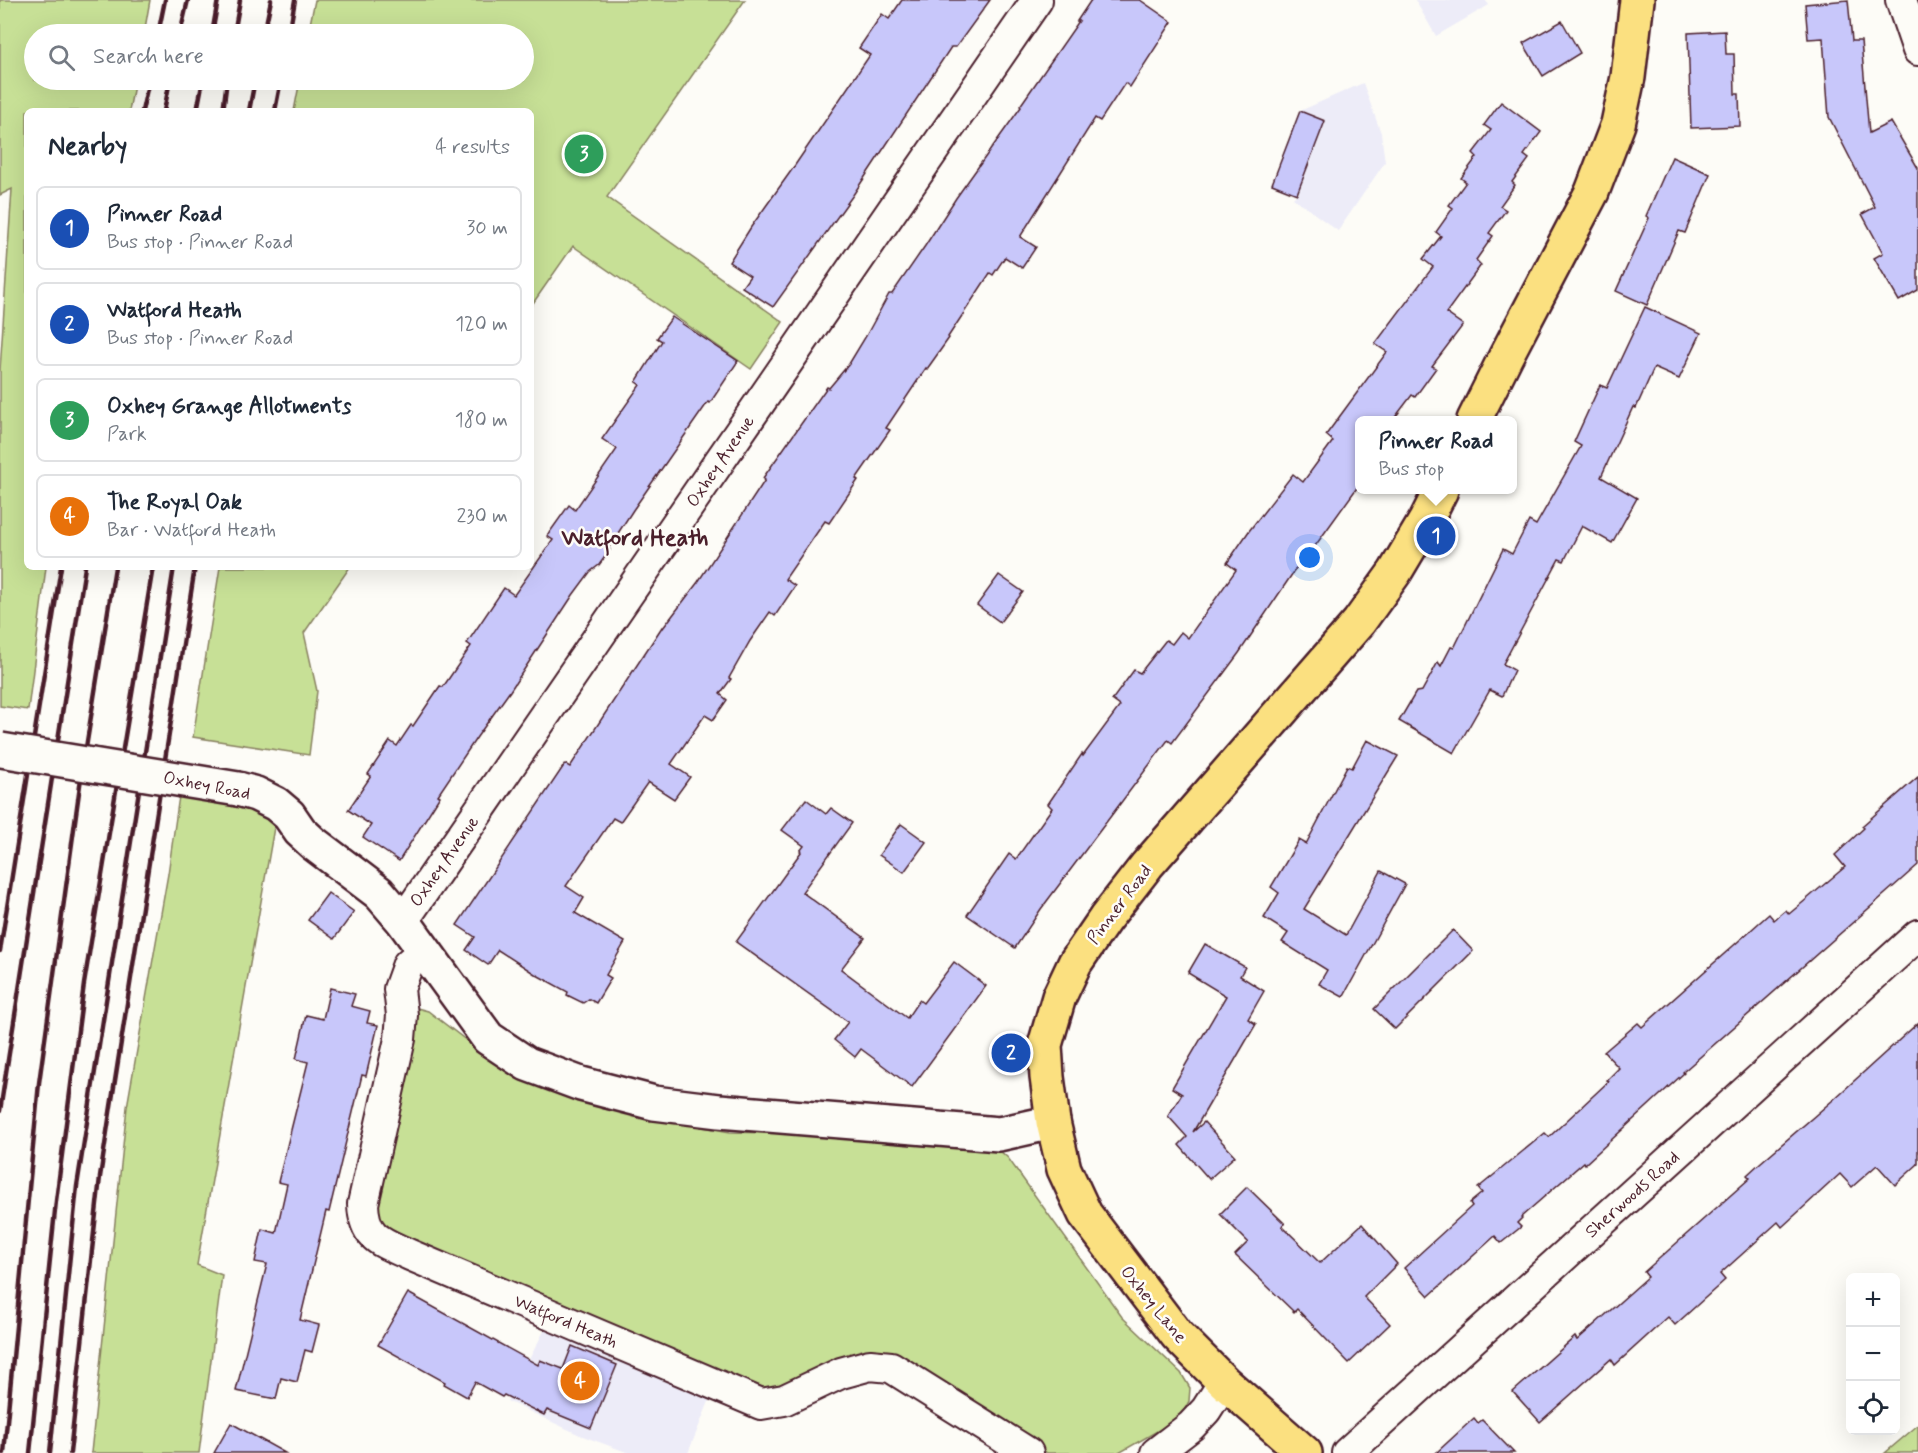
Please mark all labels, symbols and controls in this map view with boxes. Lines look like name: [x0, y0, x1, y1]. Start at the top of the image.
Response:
search box: [24, 24, 534, 90]
icon: search: [45, 41, 78, 74]
text: Search here: [93, 43, 204, 71]
text: Nearby: [48, 130, 127, 164]
pin: 3: [564, 132, 604, 176]
text: 4 results: [435, 134, 510, 161]
text: Pinner Road: [107, 201, 222, 229]
text: 1: [65, 215, 74, 242]
text: 30 m: [466, 215, 508, 242]
text: Bus stop · Pinner Road: [107, 229, 293, 256]
text: Watford Heath: [107, 297, 242, 325]
text: 2: [65, 311, 74, 338]
text: 120 m: [455, 311, 508, 338]
text: Bus stop · Pinner Road: [107, 325, 293, 352]
text: Oxhey Grange Allotments: [107, 393, 352, 421]
text: 3: [65, 407, 74, 434]
text: 180 m: [455, 407, 508, 434]
street label: Oxhey Avenue: [681, 411, 760, 512]
popup: [1355, 416, 1517, 494]
text: Park: [107, 421, 147, 448]
text: Pinner Road: [1378, 428, 1494, 456]
text: Bus stop: [1378, 456, 1445, 483]
text: The Royal Oak: [107, 489, 242, 517]
text: 4: [64, 503, 75, 530]
text: 230 m: [456, 503, 508, 530]
pin: 1: [1416, 514, 1456, 558]
text: Bar · Watford Heath: [107, 517, 276, 544]
district label: Watford Heath: [560, 523, 709, 556]
your location: [1295, 543, 1324, 572]
street label: Oxhey Road: [161, 766, 252, 806]
street label: Oxhey Avenue: [405, 811, 485, 912]
street label: Pinner Road: [1082, 860, 1158, 949]
pin: 2: [992, 1030, 1030, 1076]
street label: Sherwoods Road: [1580, 1146, 1685, 1244]
street label: Oxhey Lane: [1114, 1261, 1192, 1349]
map controls: [1846, 1273, 1900, 1435]
button: +: [1846, 1273, 1900, 1327]
street label: Watford Heath: [509, 1289, 621, 1356]
button: −: [1846, 1327, 1900, 1381]
pin: 4: [560, 1358, 600, 1404]
button: locate: [1846, 1381, 1900, 1435]

